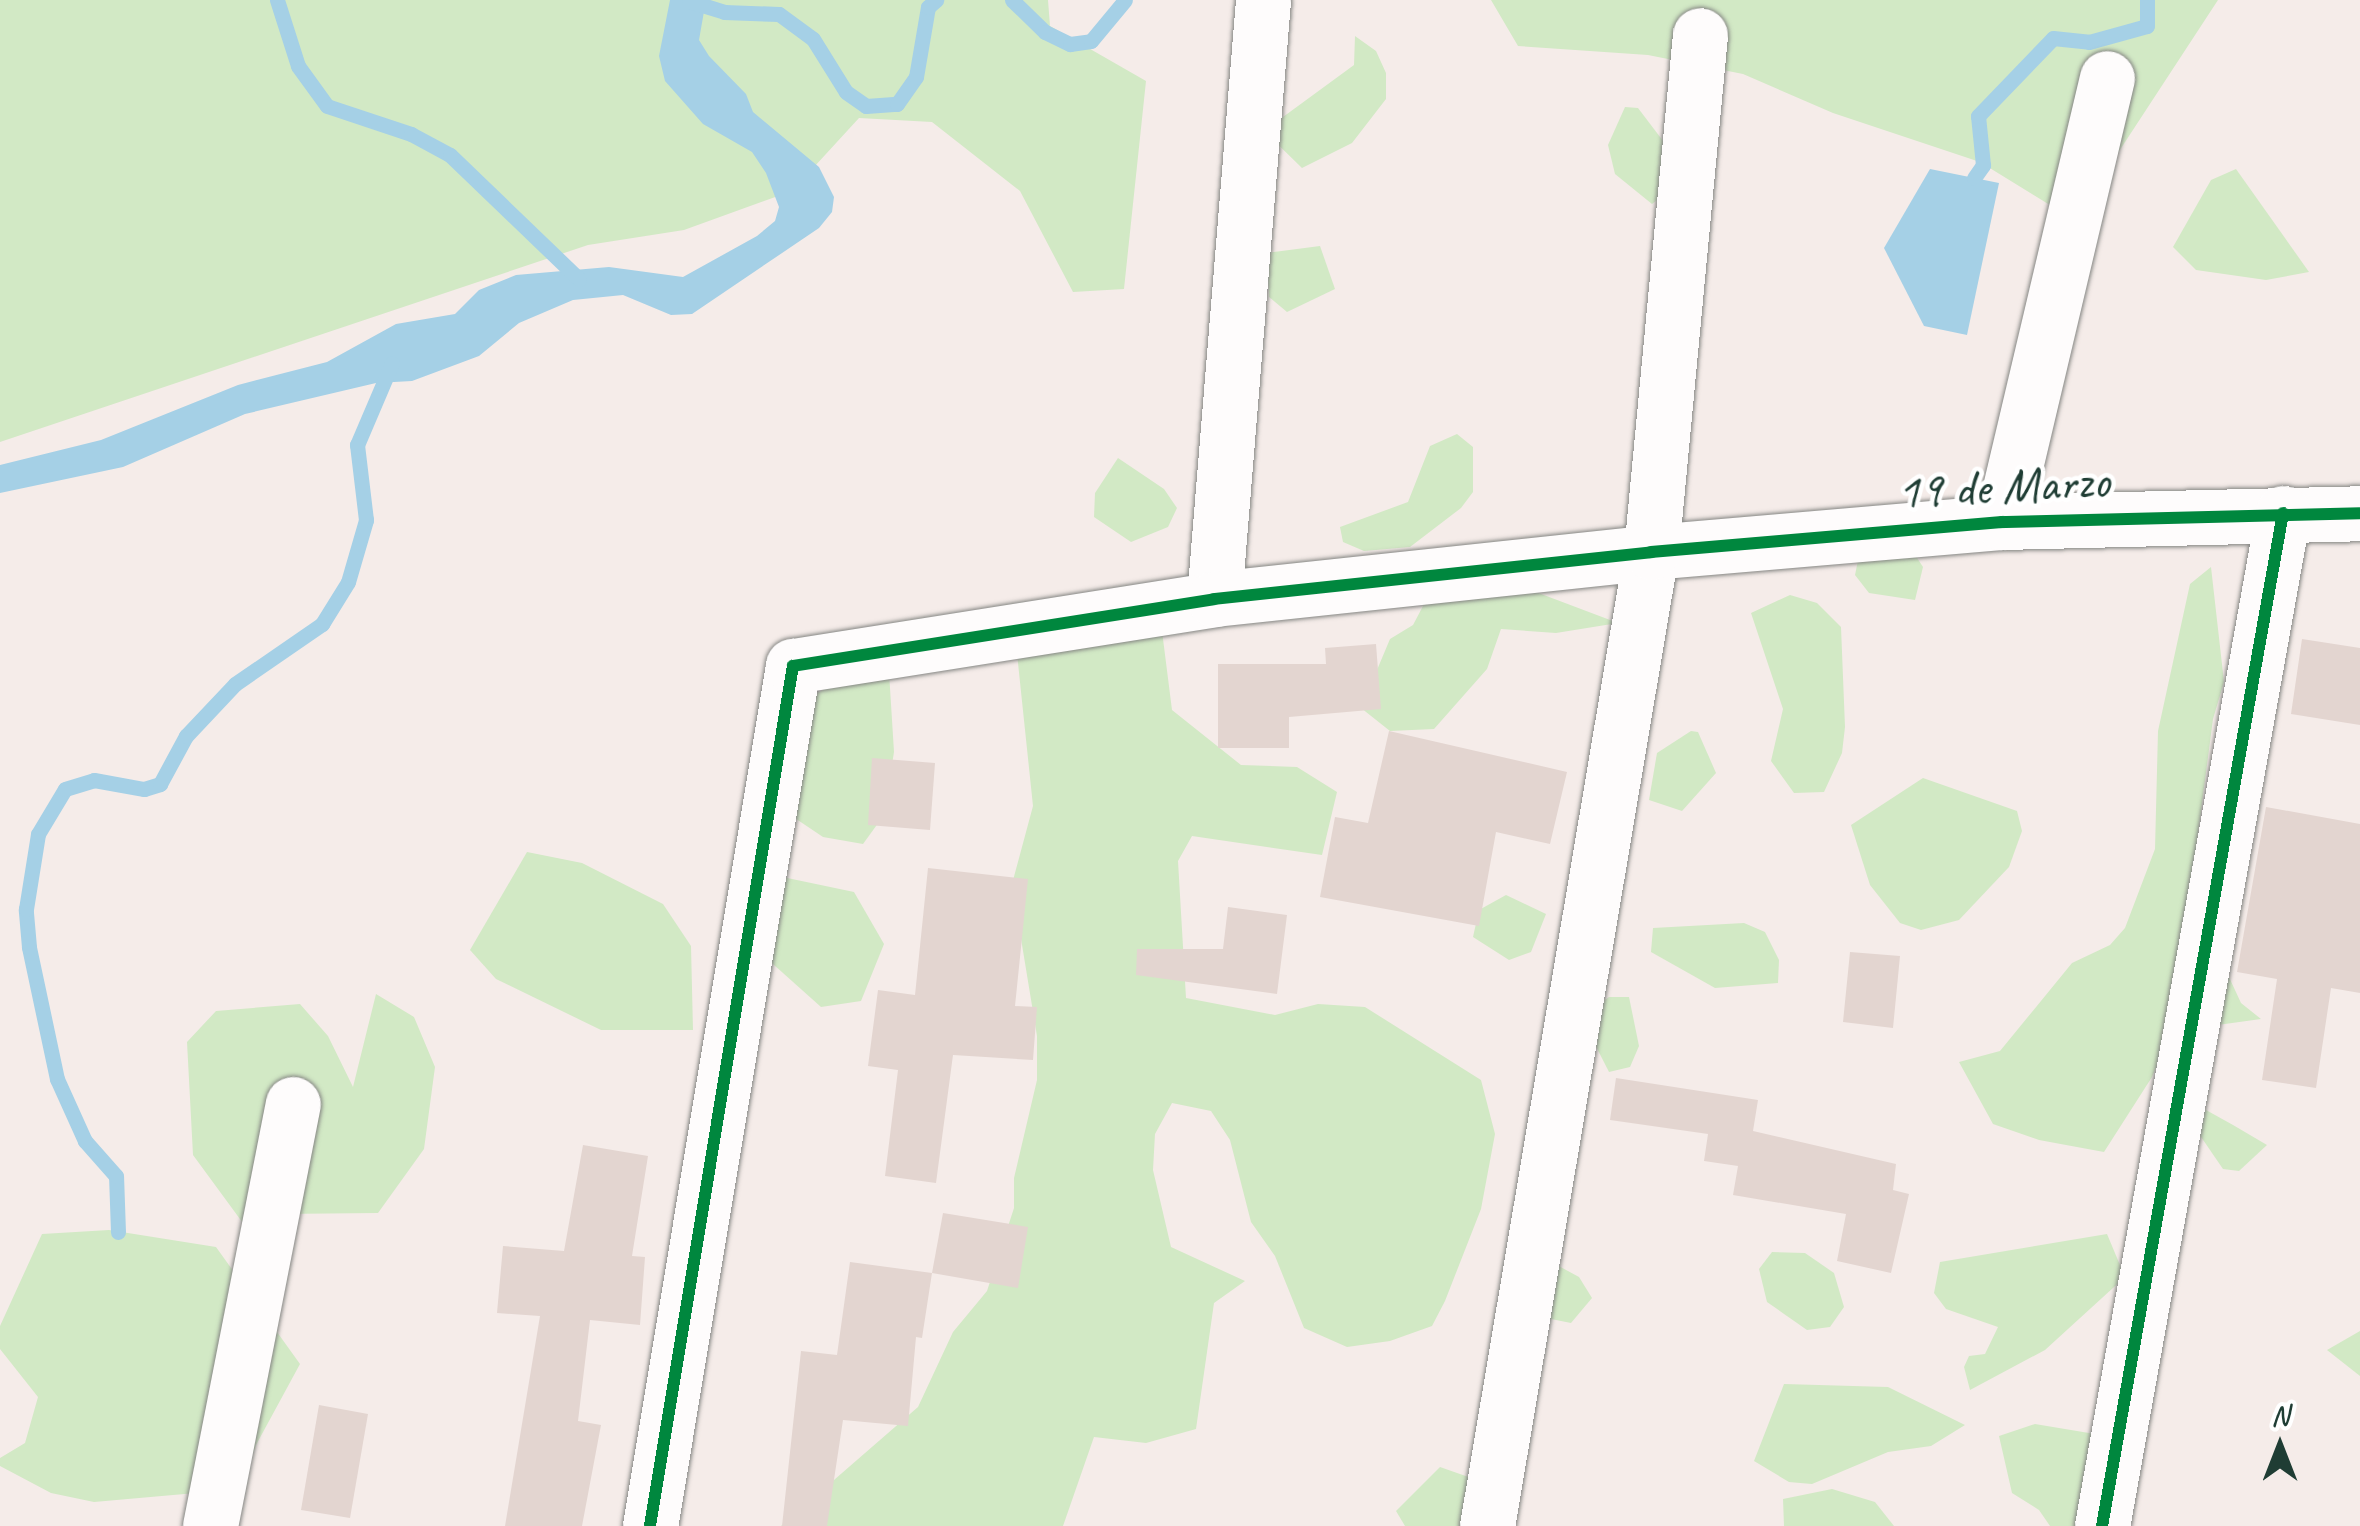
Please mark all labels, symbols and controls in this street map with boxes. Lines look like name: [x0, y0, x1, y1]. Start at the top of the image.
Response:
street label: 19 de Marzo: [1894, 450, 2112, 522]
north arrow: [2230, 1396, 2330, 1496]
text: N: [2271, 1398, 2289, 1433]

